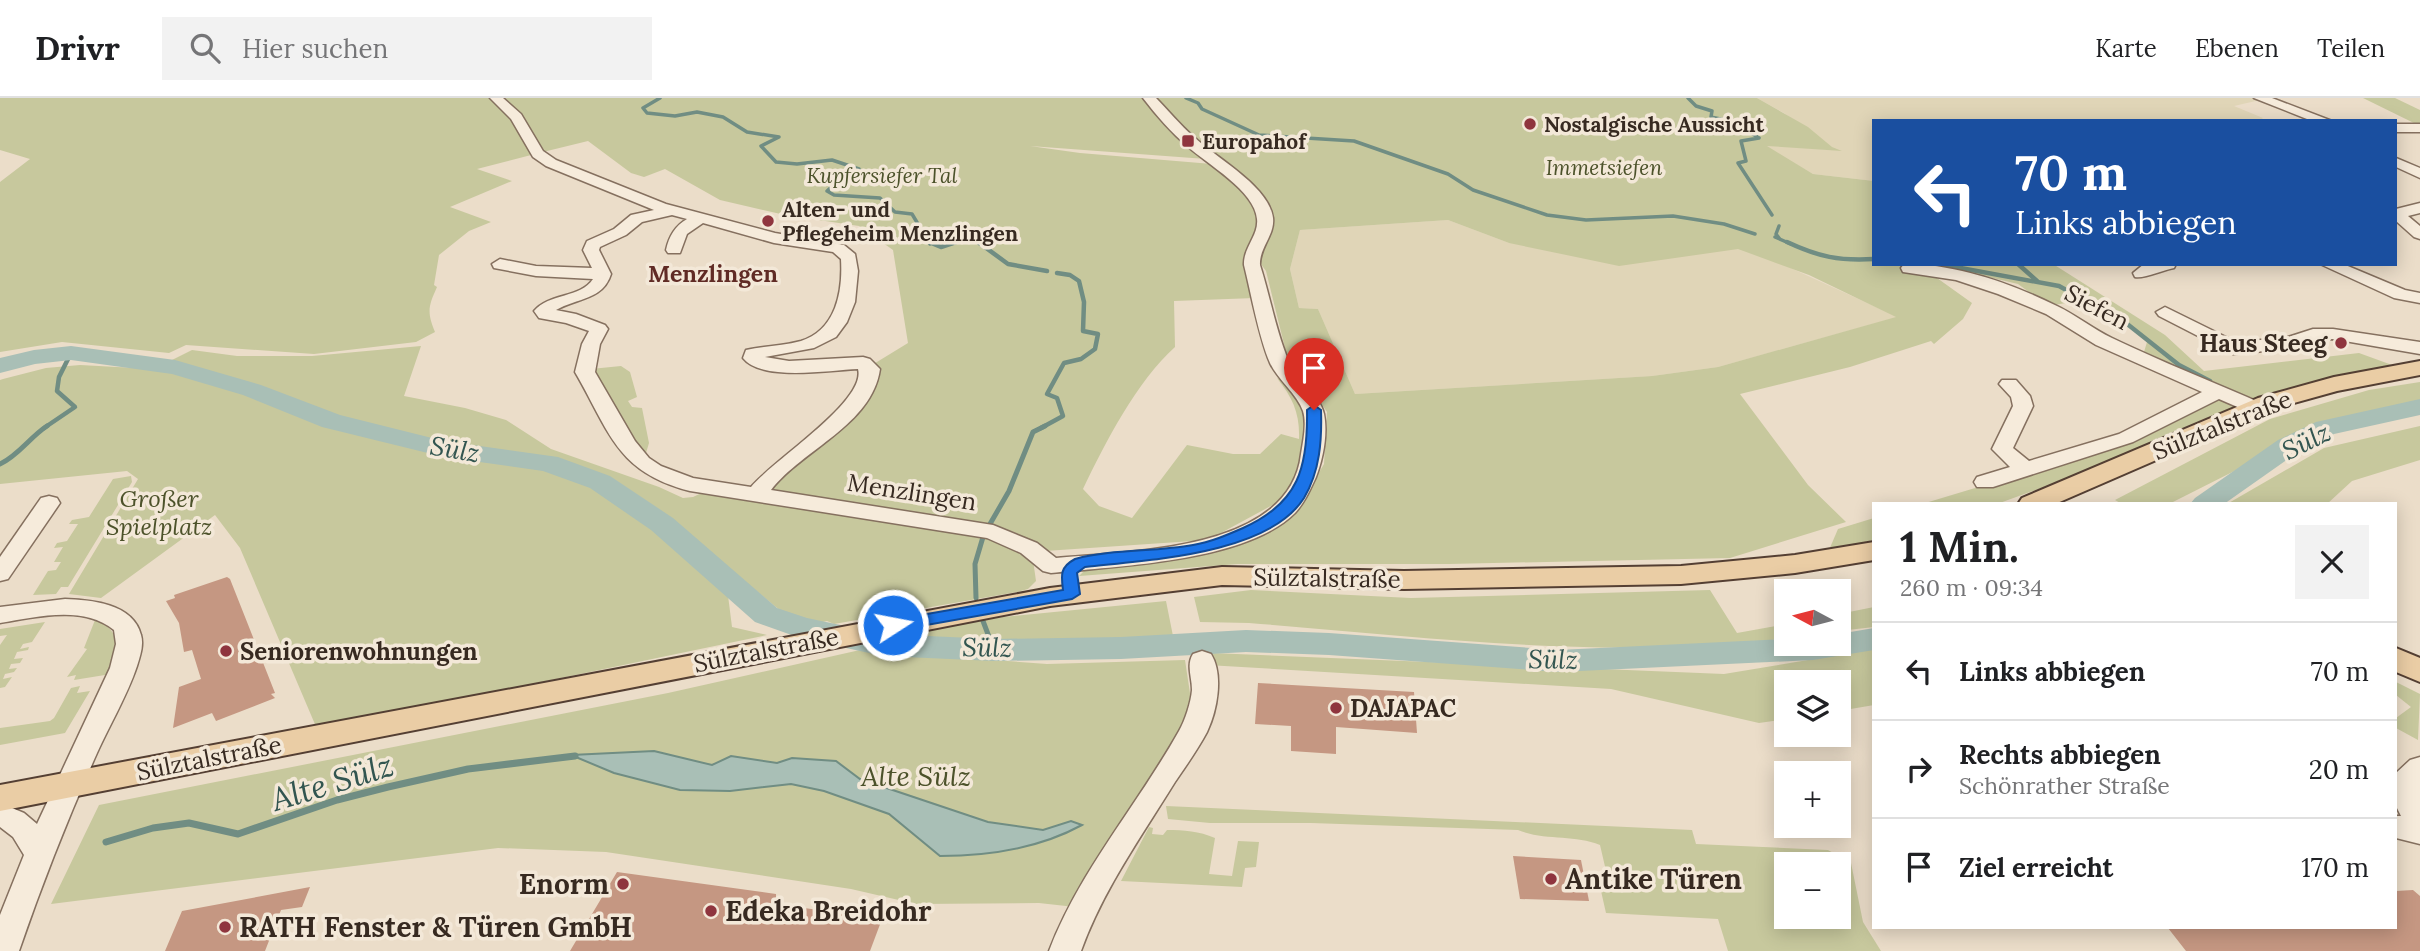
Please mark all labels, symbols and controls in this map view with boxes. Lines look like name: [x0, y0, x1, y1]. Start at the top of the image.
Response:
search box: [162, 17, 652, 80]
text: Drivr: [35, 27, 120, 69]
icon: search: [186, 29, 224, 67]
text: Hier suchen: [242, 32, 388, 65]
text: Karte: [2095, 33, 2157, 64]
text: Ebenen: [2195, 33, 2279, 64]
text: Teilen: [2317, 33, 2385, 64]
place label: Nostalgische Aussicht: [1544, 111, 1764, 138]
marker: Nostalgische Aussicht: [1522, 116, 1538, 132]
place label: Europahof: [1202, 128, 1307, 155]
marker: Europahof: [1180, 133, 1196, 149]
text: 70 m: [2015, 141, 2127, 203]
icon: left: [1900, 147, 1991, 238]
park label: Immetsiefen: [1546, 154, 1662, 181]
park label: Kupfersiefer Tal: [807, 162, 957, 189]
place label: Alten- und Pflegeheim Menzlingen: [782, 196, 1018, 247]
text: Links abbiegen: [2015, 202, 2237, 243]
marker: Alten- und Pflegeheim Menzlingen: [760, 213, 776, 229]
district label: Menzlingen: [648, 259, 778, 288]
street label: Siefen: [2059, 277, 2135, 337]
place label: Haus Steeg: [2199, 328, 2329, 359]
marker: Haus Steeg: [2333, 335, 2349, 351]
pin: [1284, 338, 1344, 410]
icon: arrive: [1295, 349, 1333, 387]
street label: Sülztalstraße: [2148, 383, 2296, 467]
water label: Sülz: [2276, 415, 2336, 467]
water label: Sülz: [428, 428, 482, 470]
street label: Menzlingen: [845, 467, 979, 517]
park label: Großer Spielplatz: [106, 483, 212, 542]
text: 1 Min.: [1900, 520, 2019, 574]
button: close: [2295, 525, 2369, 599]
street label: Sülztalstraße: [1253, 561, 1401, 595]
text: 260 m · 09:34: [1900, 573, 2043, 602]
north arrow: [1774, 579, 1852, 656]
map controls: [1774, 579, 1851, 929]
position arrow: [856, 588, 930, 662]
street label: Sülztalstraße: [691, 621, 841, 679]
water label: Sülz: [962, 630, 1012, 664]
place label: Seniorenwohnungen: [240, 636, 478, 667]
water label: Sülz: [1528, 642, 1578, 676]
marker: Seniorenwohnungen: [218, 643, 234, 659]
icon: left: [1900, 652, 1938, 690]
text: Links abbiegen: [1959, 655, 2145, 688]
text: 70 m: [2311, 655, 2369, 688]
button: layers: [1774, 670, 1851, 747]
place label: DAJAPAC: [1350, 693, 1457, 724]
marker: DAJAPAC: [1328, 700, 1344, 716]
street label: Sülztalstraße: [134, 729, 284, 787]
text: Rechts abbiegen: [1959, 738, 2161, 771]
water label: Alte Sülz: [265, 744, 398, 820]
icon: right: [1900, 750, 1938, 788]
text: 20 m: [2309, 753, 2369, 786]
park label: Alte Sülz: [860, 758, 971, 794]
button: +: [1774, 761, 1851, 838]
text: Schönrather Straße: [1959, 771, 2170, 800]
icon: arrive: [1900, 848, 1938, 886]
text: Ziel erreicht: [1959, 851, 2113, 884]
text: 170 m: [2301, 851, 2369, 884]
button: −: [1774, 852, 1851, 929]
place label: Antike Türen: [1565, 861, 1742, 897]
place label: Enorm: [519, 866, 609, 902]
marker: Antike Türen: [1543, 871, 1559, 887]
marker: Enorm: [615, 876, 631, 892]
place label: Edeka Breidohr: [725, 893, 932, 929]
marker: Edeka Breidohr: [703, 903, 719, 919]
place label: RATH Fenster & Türen GmbH: [239, 909, 632, 945]
marker: RATH Fenster & Türen GmbH: [217, 919, 233, 935]

